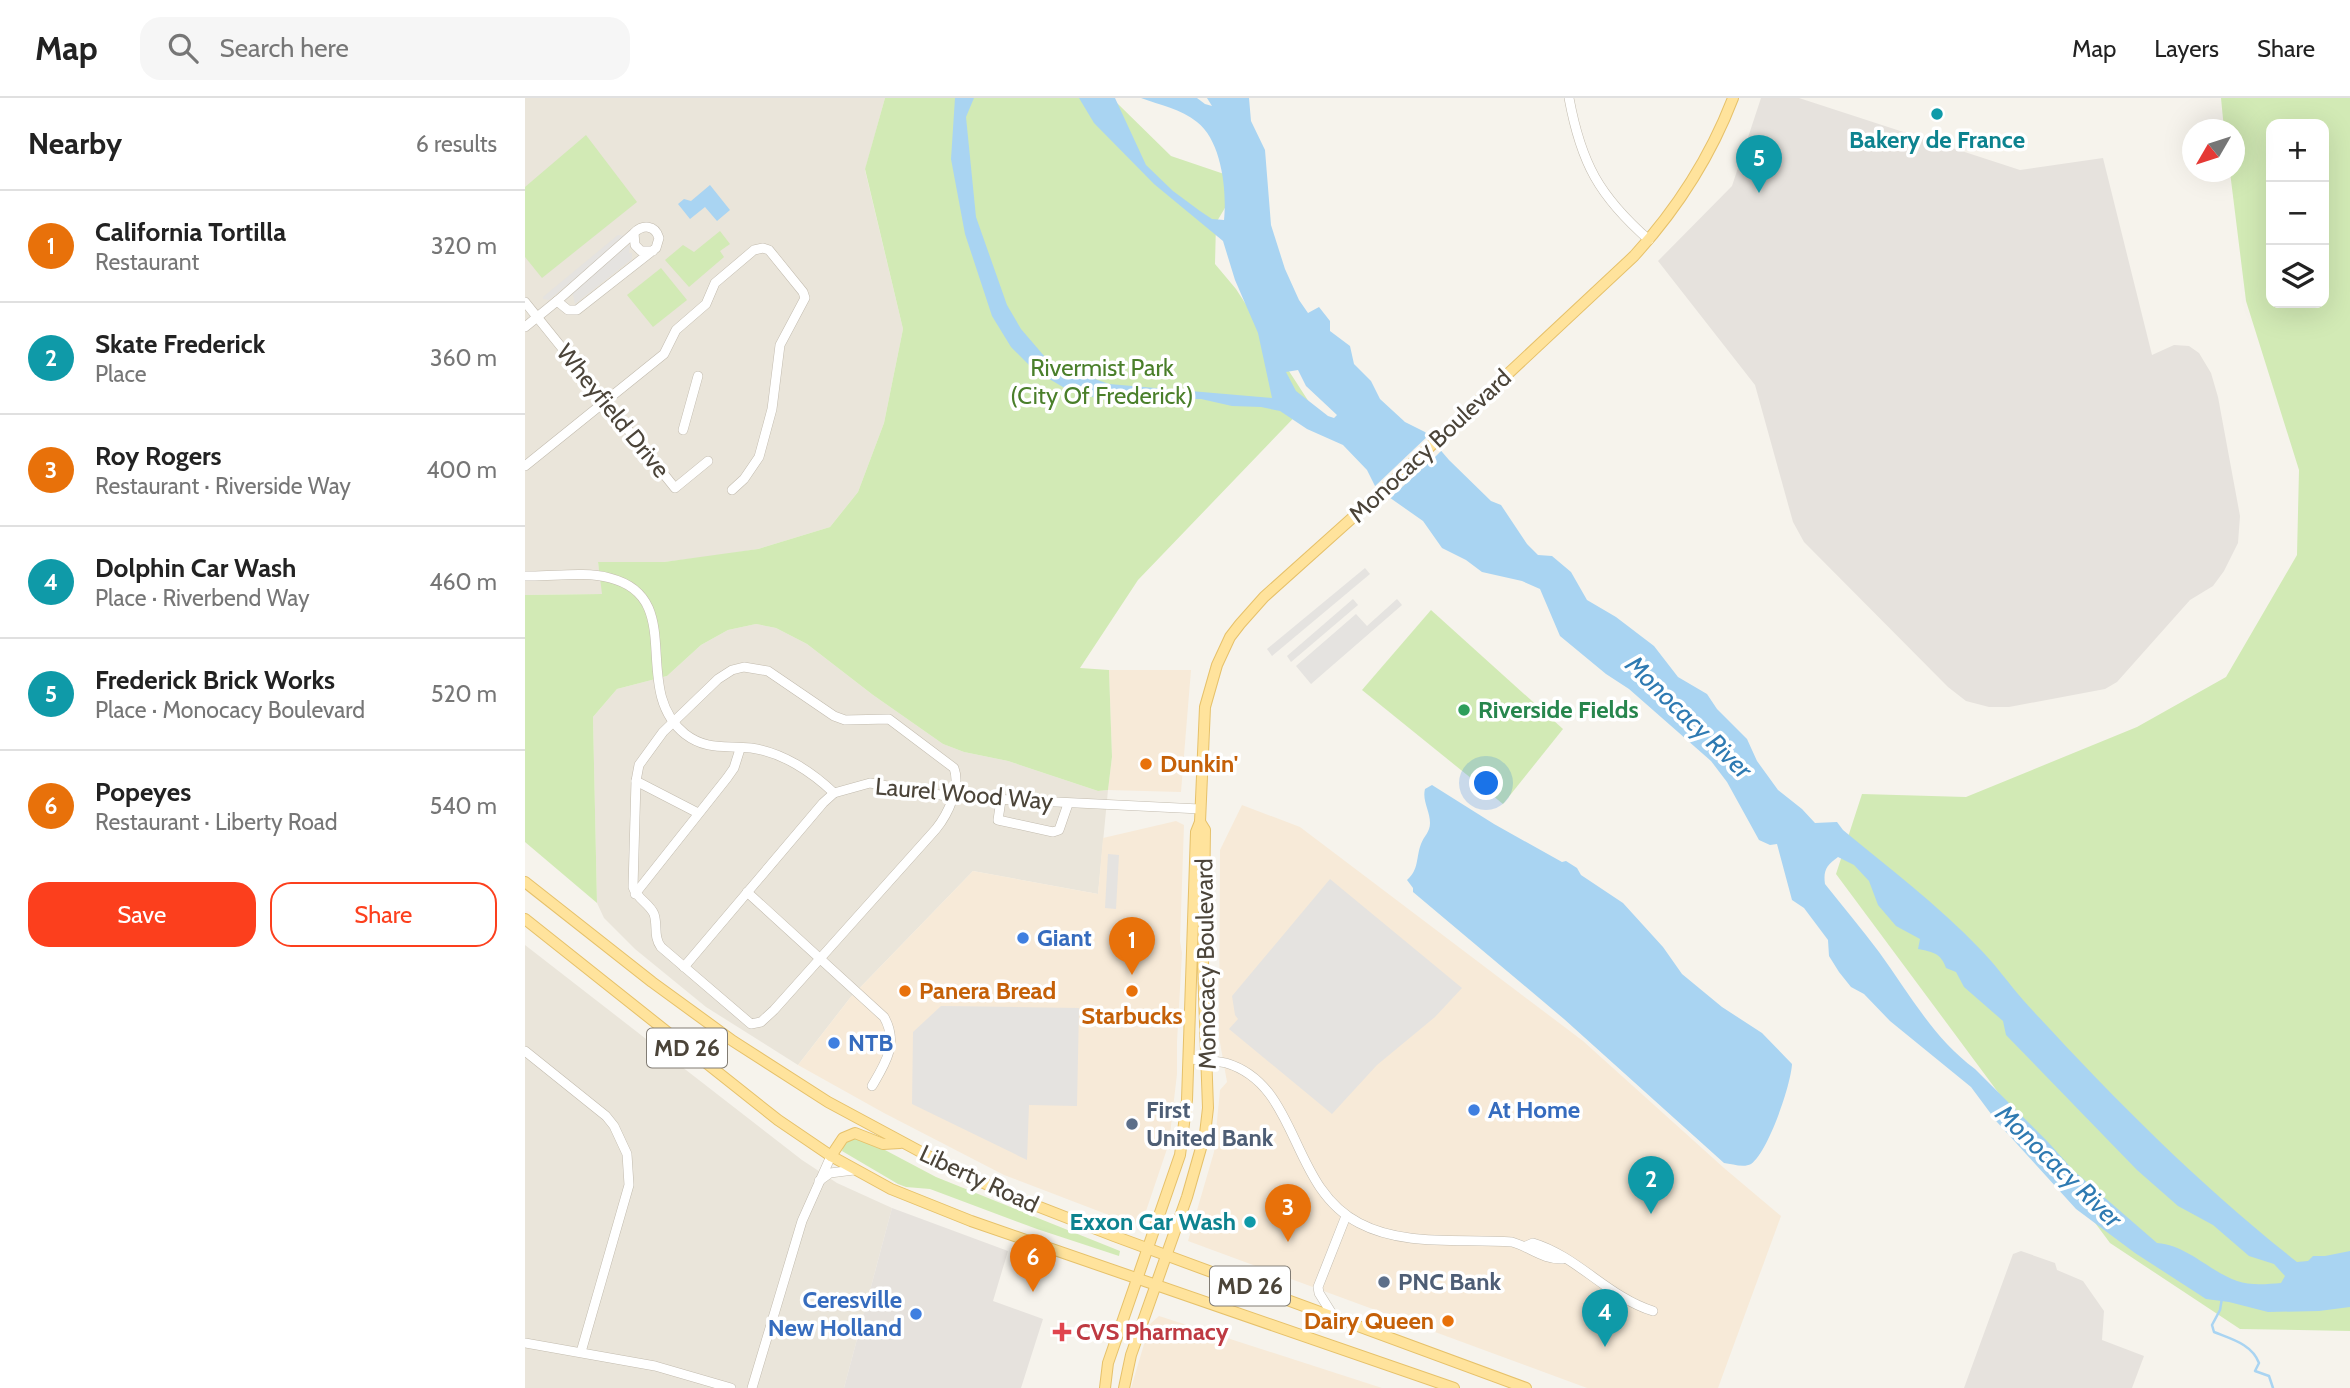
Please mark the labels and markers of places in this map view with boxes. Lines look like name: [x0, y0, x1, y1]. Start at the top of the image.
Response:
marker: Bakery de France: [1929, 106, 1945, 122]
place label: Bakery de France: [1849, 125, 2025, 154]
pin: 5: [1736, 135, 1782, 193]
place label: Riverside Fields: [1478, 695, 1639, 724]
marker: Riverside Fields: [1456, 702, 1472, 718]
place label: Dunkin': [1160, 749, 1238, 778]
marker: Dunkin': [1138, 756, 1154, 772]
pin: 1: [1109, 917, 1155, 975]
place label: Giant: [1037, 923, 1092, 952]
marker: Giant: [1015, 930, 1031, 946]
place label: Panera Bread: [919, 976, 1056, 1005]
marker: Panera Bread: [897, 983, 913, 999]
marker: Starbucks: [1124, 983, 1140, 999]
place label: Starbucks: [1081, 1001, 1183, 1030]
place label: NTB: [848, 1028, 893, 1057]
marker: NTB: [826, 1035, 842, 1051]
place label: First United Bank: [1146, 1095, 1274, 1152]
place label: At Home: [1488, 1095, 1580, 1124]
marker: At Home: [1466, 1102, 1482, 1118]
marker: First United Bank: [1124, 1116, 1140, 1132]
pin: 2: [1628, 1156, 1674, 1214]
pin: 3: [1265, 1184, 1311, 1242]
place label: Exxon Car Wash: [1069, 1207, 1236, 1236]
marker: Exxon Car Wash: [1242, 1214, 1258, 1230]
pin: 6: [1010, 1234, 1056, 1292]
place label: PNC Bank: [1398, 1267, 1502, 1296]
marker: PNC Bank: [1376, 1274, 1392, 1290]
place label: Ceresville New Holland: [768, 1285, 902, 1342]
pin: 4: [1582, 1289, 1628, 1347]
marker: Ceresville New Holland: [908, 1306, 924, 1322]
place label: Dairy Queen: [1304, 1306, 1434, 1335]
marker: Dairy Queen: [1440, 1313, 1456, 1329]
place label: CVS Pharmacy: [1076, 1317, 1229, 1346]
marker: CVS Pharmacy: [1054, 1324, 1070, 1340]

